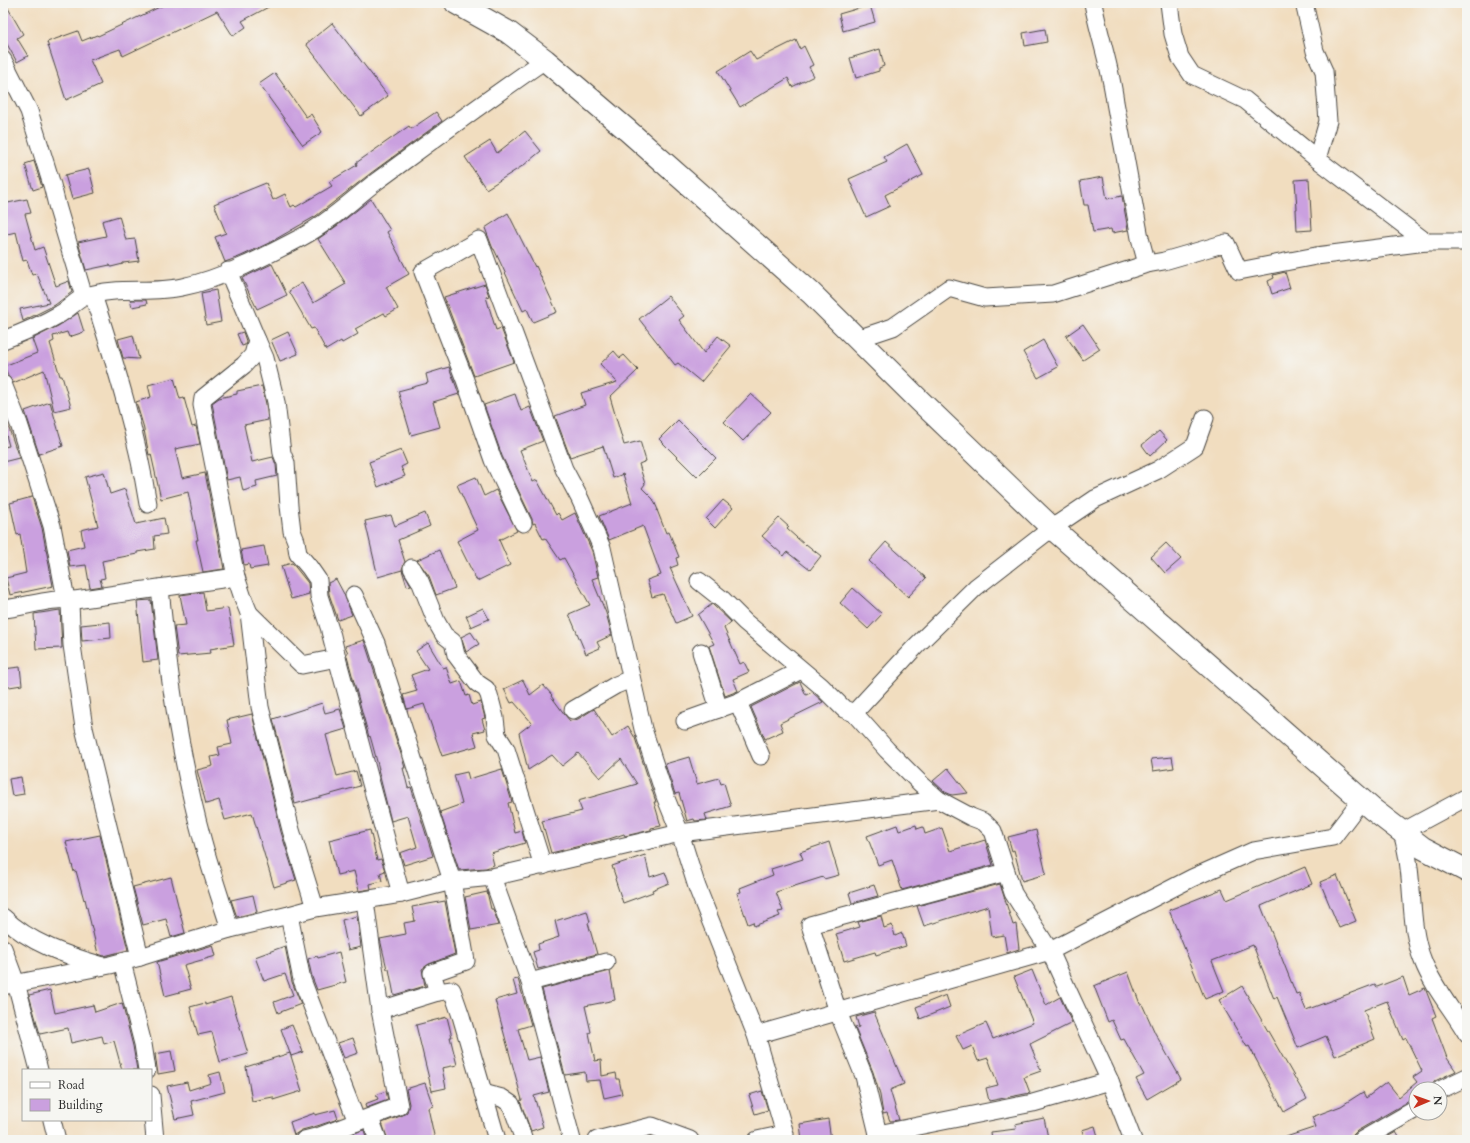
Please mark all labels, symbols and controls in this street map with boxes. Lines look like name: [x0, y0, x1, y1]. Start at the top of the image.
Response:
legend: [22, 1069, 152, 1121]
text: Road: [58, 1077, 85, 1093]
north arrow: [1408, 1081, 1448, 1121]
text: N: [1430, 1096, 1445, 1106]
text: Building: [58, 1097, 103, 1113]

